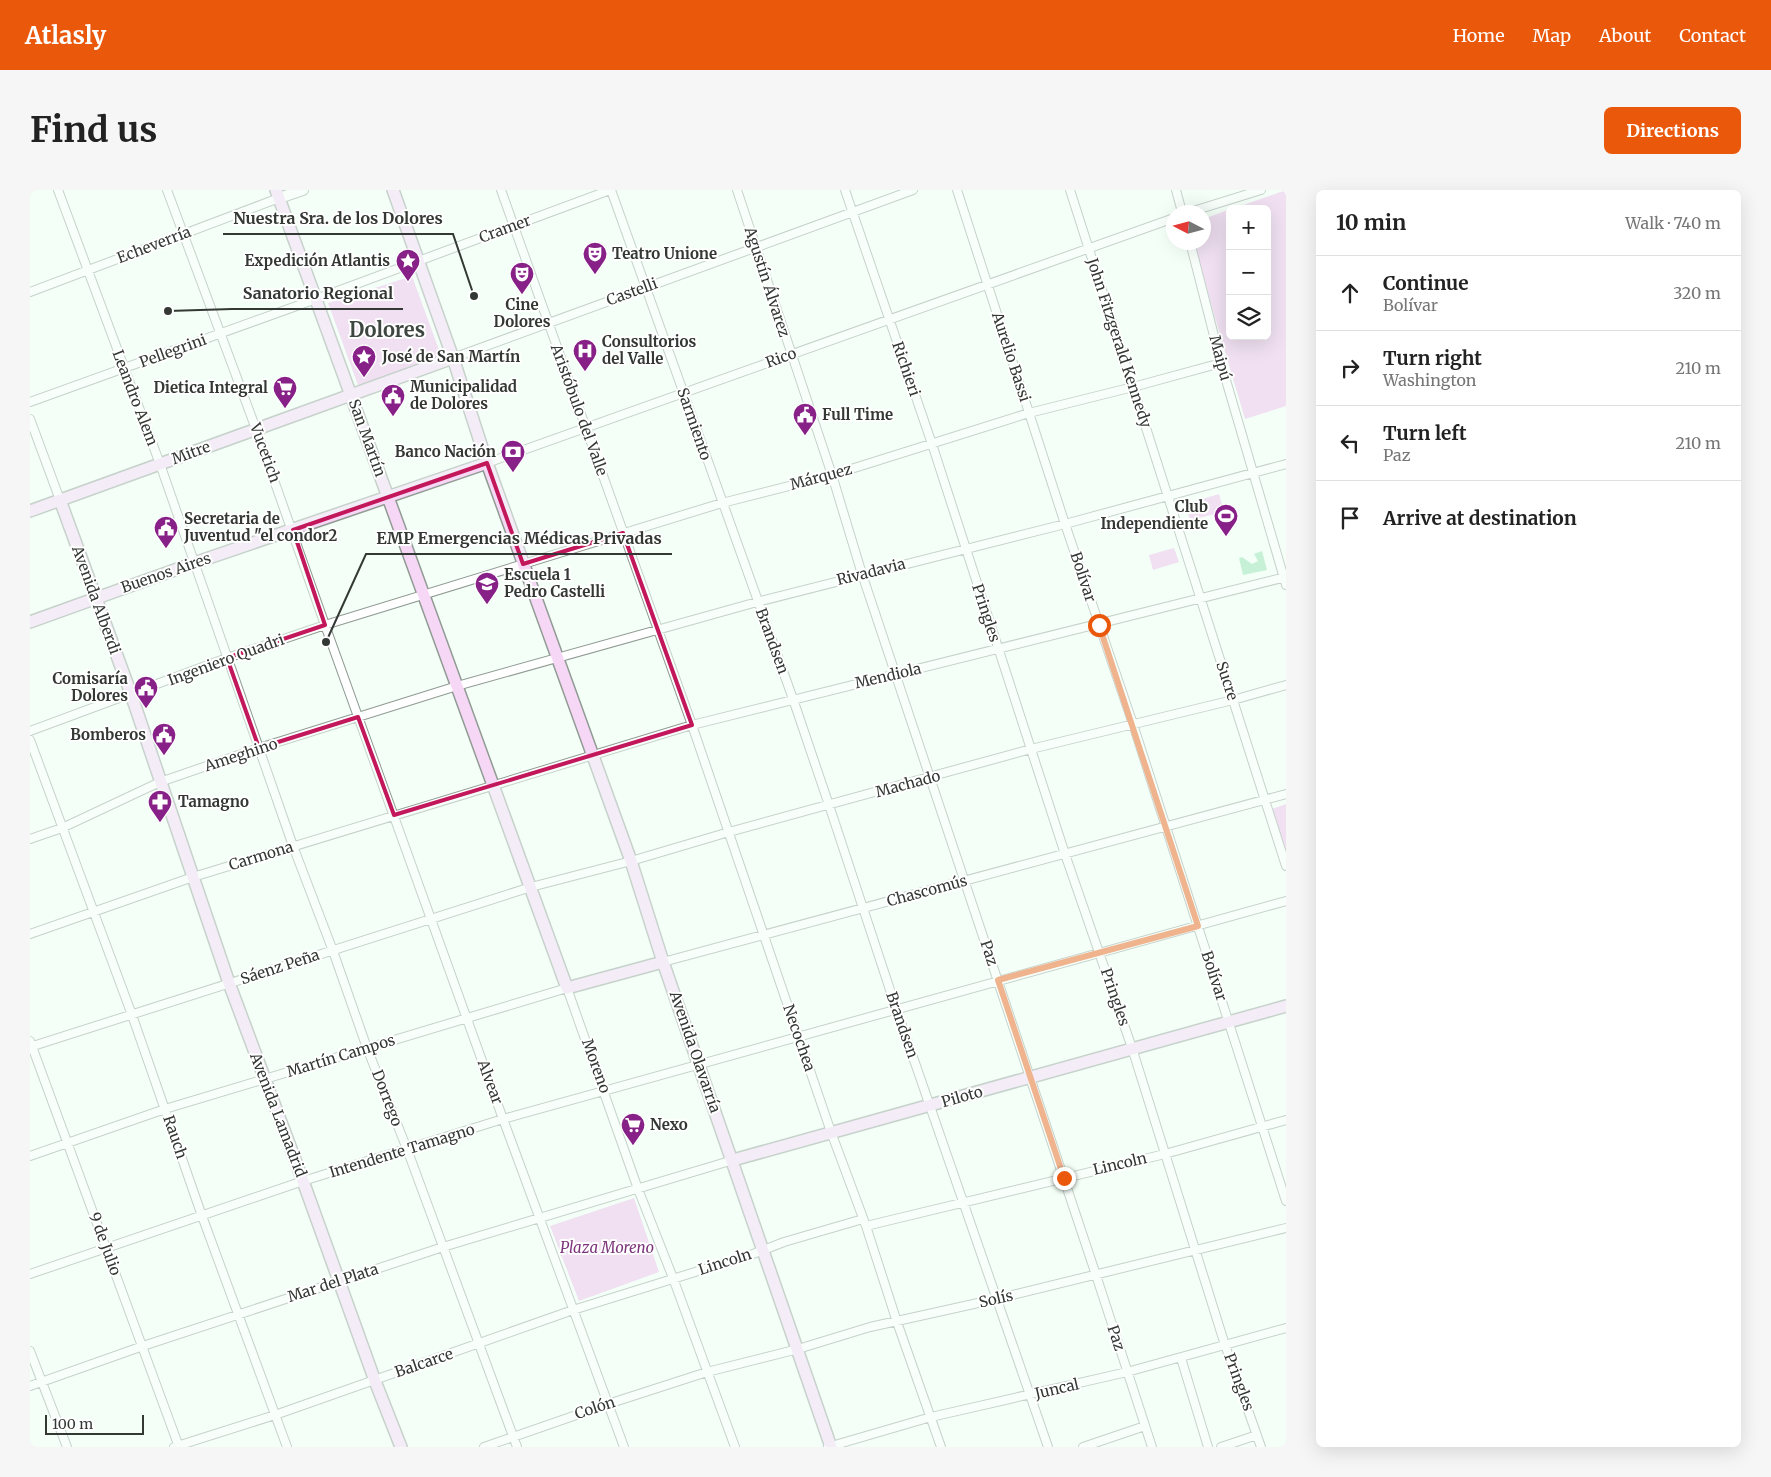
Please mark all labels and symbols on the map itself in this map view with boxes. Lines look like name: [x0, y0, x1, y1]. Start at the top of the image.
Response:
callout: Nuestra Sra. de los Dolores: [223, 203, 453, 234]
north arrow: [1166, 205, 1211, 250]
text: Nuestra Sra. de los Dolores: [233, 208, 443, 228]
street label: Cramer: [476, 210, 534, 247]
street label: Echeverría: [114, 222, 193, 267]
street label: Agustín Álvarez: [740, 223, 795, 339]
theatre icon: Teatro Unione: [582, 241, 608, 275]
place label: Teatro Unione: [612, 244, 717, 263]
place icon: Expedición Atlantis: [395, 248, 421, 282]
place label: Expedición Atlantis: [244, 251, 390, 270]
street label: John Fitzgerald Kennedy: [1083, 255, 1156, 430]
theatre icon: Cine Dolores: [509, 261, 535, 295]
street label: Castelli: [604, 274, 660, 309]
callout: Sanatorio Regional: [232, 278, 403, 309]
text: Sanatorio Regional: [243, 283, 393, 303]
place label: Cine Dolores: [494, 295, 551, 331]
street label: Aurelio Bassi: [988, 309, 1035, 404]
district label: Dolores: [349, 317, 425, 342]
street label: Pellegrini: [137, 330, 209, 371]
place label: Consultorios del Valle: [602, 332, 696, 368]
street label: Maipú: [1205, 333, 1236, 383]
hospital icon: Consultorios del Valle: [572, 338, 598, 372]
street label: Richieri: [888, 339, 925, 399]
street label: Aristóbulo del Valle: [546, 340, 612, 478]
street label: Rico: [763, 343, 799, 372]
place icon: José de San Martín: [351, 344, 377, 378]
street label: Leandro Alem: [108, 347, 162, 449]
place label: José de San Martín: [381, 347, 520, 366]
supermarket icon: Dietica Integral: [272, 375, 298, 409]
place label: Municipalidad de Dolores: [410, 377, 517, 413]
place label: Dietica Integral: [153, 378, 268, 397]
public building icon: Municipalidad de Dolores: [380, 383, 406, 417]
street label: Sarmiento: [673, 385, 716, 463]
street label: San Martín: [345, 396, 390, 479]
public building icon: Full Time: [792, 402, 818, 436]
place label: Full Time: [822, 405, 893, 424]
street label: Vucetich: [246, 419, 285, 485]
street label: Mitre: [169, 437, 213, 468]
bank icon: Banco Nación: [500, 439, 526, 473]
place label: Banco Nación: [395, 442, 496, 461]
street label: Márquez: [788, 459, 854, 494]
place label: Club Independiente: [1100, 497, 1208, 533]
sports icon: Club Independiente: [1213, 503, 1239, 537]
place label: Secretaria de Juventud "el condor2: [183, 509, 338, 545]
public building icon: Secretaria de Juventud "el condor2: [153, 515, 179, 549]
callout: EMP Emergencias Médicas Privadas: [366, 523, 672, 554]
text: EMP Emergencias Médicas Privadas: [376, 528, 662, 548]
street label: Avenida Alberdi: [68, 542, 125, 657]
street label: Buenos Aires: [118, 548, 213, 597]
street label: Bolívar: [1066, 549, 1101, 605]
street label: Rivadavia: [835, 554, 907, 589]
place label: Escuela 1 Pedro Castelli: [504, 565, 605, 601]
school or university icon: Escuela 1 Pedro Castelli: [474, 571, 500, 605]
street label: Pringles: [968, 581, 1005, 644]
street label: Brandsen: [752, 605, 793, 676]
route start: [1088, 614, 1111, 637]
street label: Ingeniero Quadri: [165, 630, 287, 689]
street label: Mendiola: [853, 659, 923, 692]
street label: Sucre: [1212, 659, 1243, 703]
place label: Comisaría Dolores: [52, 669, 129, 705]
public building icon: Comisaría Dolores: [133, 675, 159, 709]
public building icon: Bomberos: [151, 722, 177, 756]
place label: Bomberos: [70, 725, 146, 744]
street label: Ameghino: [201, 734, 280, 776]
street label: Machado: [873, 766, 943, 801]
pharmacy icon: Tamagno: [147, 789, 173, 823]
place label: Tamagno: [178, 792, 249, 811]
street label: Carmona: [226, 837, 295, 874]
street label: Chascomús: [885, 871, 969, 910]
street label: Paz: [976, 938, 1002, 968]
street label: Sáenz Peña: [238, 945, 322, 988]
street label: Bolívar: [1197, 948, 1232, 1004]
street label: Pringles: [1097, 965, 1134, 1028]
street label: Avenida Olavarría: [665, 988, 725, 1115]
street label: Brandsen: [882, 989, 923, 1061]
street label: Necochea: [779, 1002, 820, 1074]
street label: Martín Campos: [284, 1030, 397, 1081]
street label: Moreno: [578, 1036, 615, 1096]
street label: Avenida Lamadrid: [246, 1049, 311, 1180]
street label: Alvear: [473, 1056, 507, 1107]
street label: Dorrego: [368, 1067, 407, 1129]
street label: Piloto: [939, 1082, 985, 1111]
street label: Rauch: [159, 1112, 192, 1161]
supermarket icon: Nexo: [620, 1112, 646, 1146]
place label: Nexo: [650, 1115, 688, 1134]
street label: Intendente Tamagno: [327, 1119, 477, 1182]
street label: Lincoln: [1091, 1148, 1149, 1179]
route end: [1053, 1167, 1076, 1190]
street label: 9 de Julio: [85, 1210, 126, 1278]
park label: Plaza Moreno: [560, 1238, 654, 1257]
street label: Lincoln: [696, 1244, 754, 1279]
street label: Mar del Plata: [285, 1259, 381, 1306]
street label: Solís: [977, 1285, 1015, 1312]
street label: Paz: [1103, 1323, 1129, 1353]
street label: Balcarce: [392, 1344, 456, 1381]
street label: Pringles: [1220, 1350, 1259, 1413]
street label: Juncal: [1032, 1374, 1081, 1403]
street label: Colón: [572, 1392, 618, 1423]
scale bar: [45, 1412, 144, 1435]

